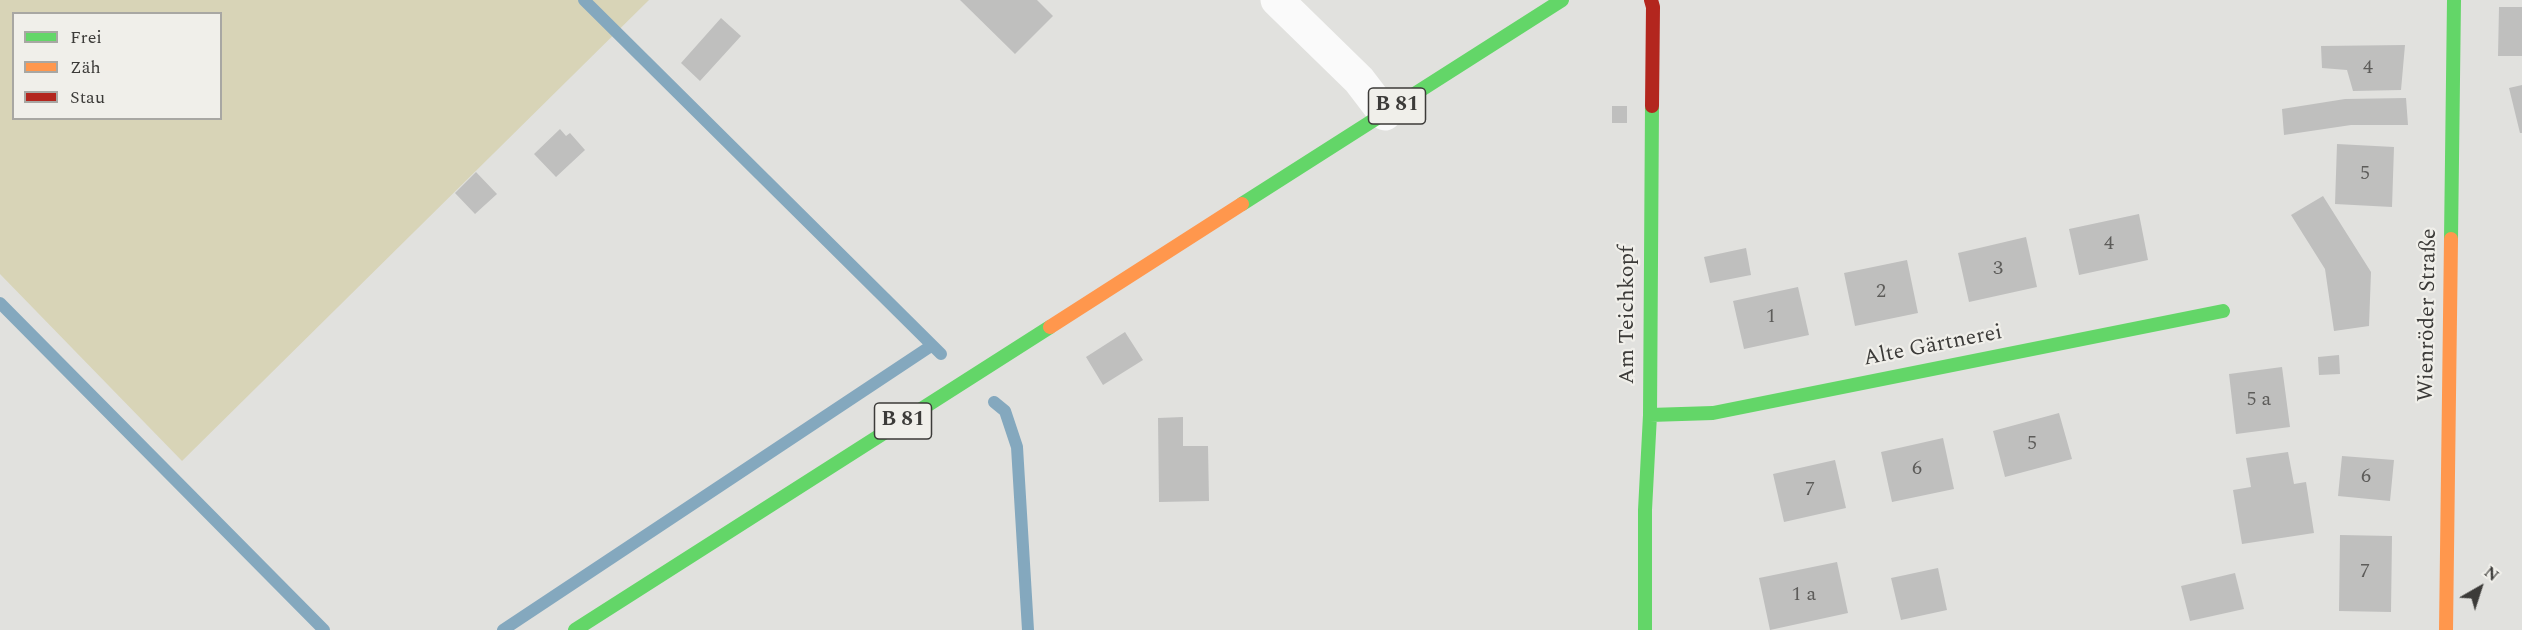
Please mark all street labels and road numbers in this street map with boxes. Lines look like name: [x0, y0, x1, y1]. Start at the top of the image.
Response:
road number: B 81: [1368, 88, 1426, 124]
street label: Wienröder Straße: [2414, 228, 2444, 402]
street label: Am Teichkopf: [1616, 245, 1642, 385]
street label: Alte Gärtnerei: [1861, 321, 2005, 373]
road number: B 81: [874, 403, 932, 439]

